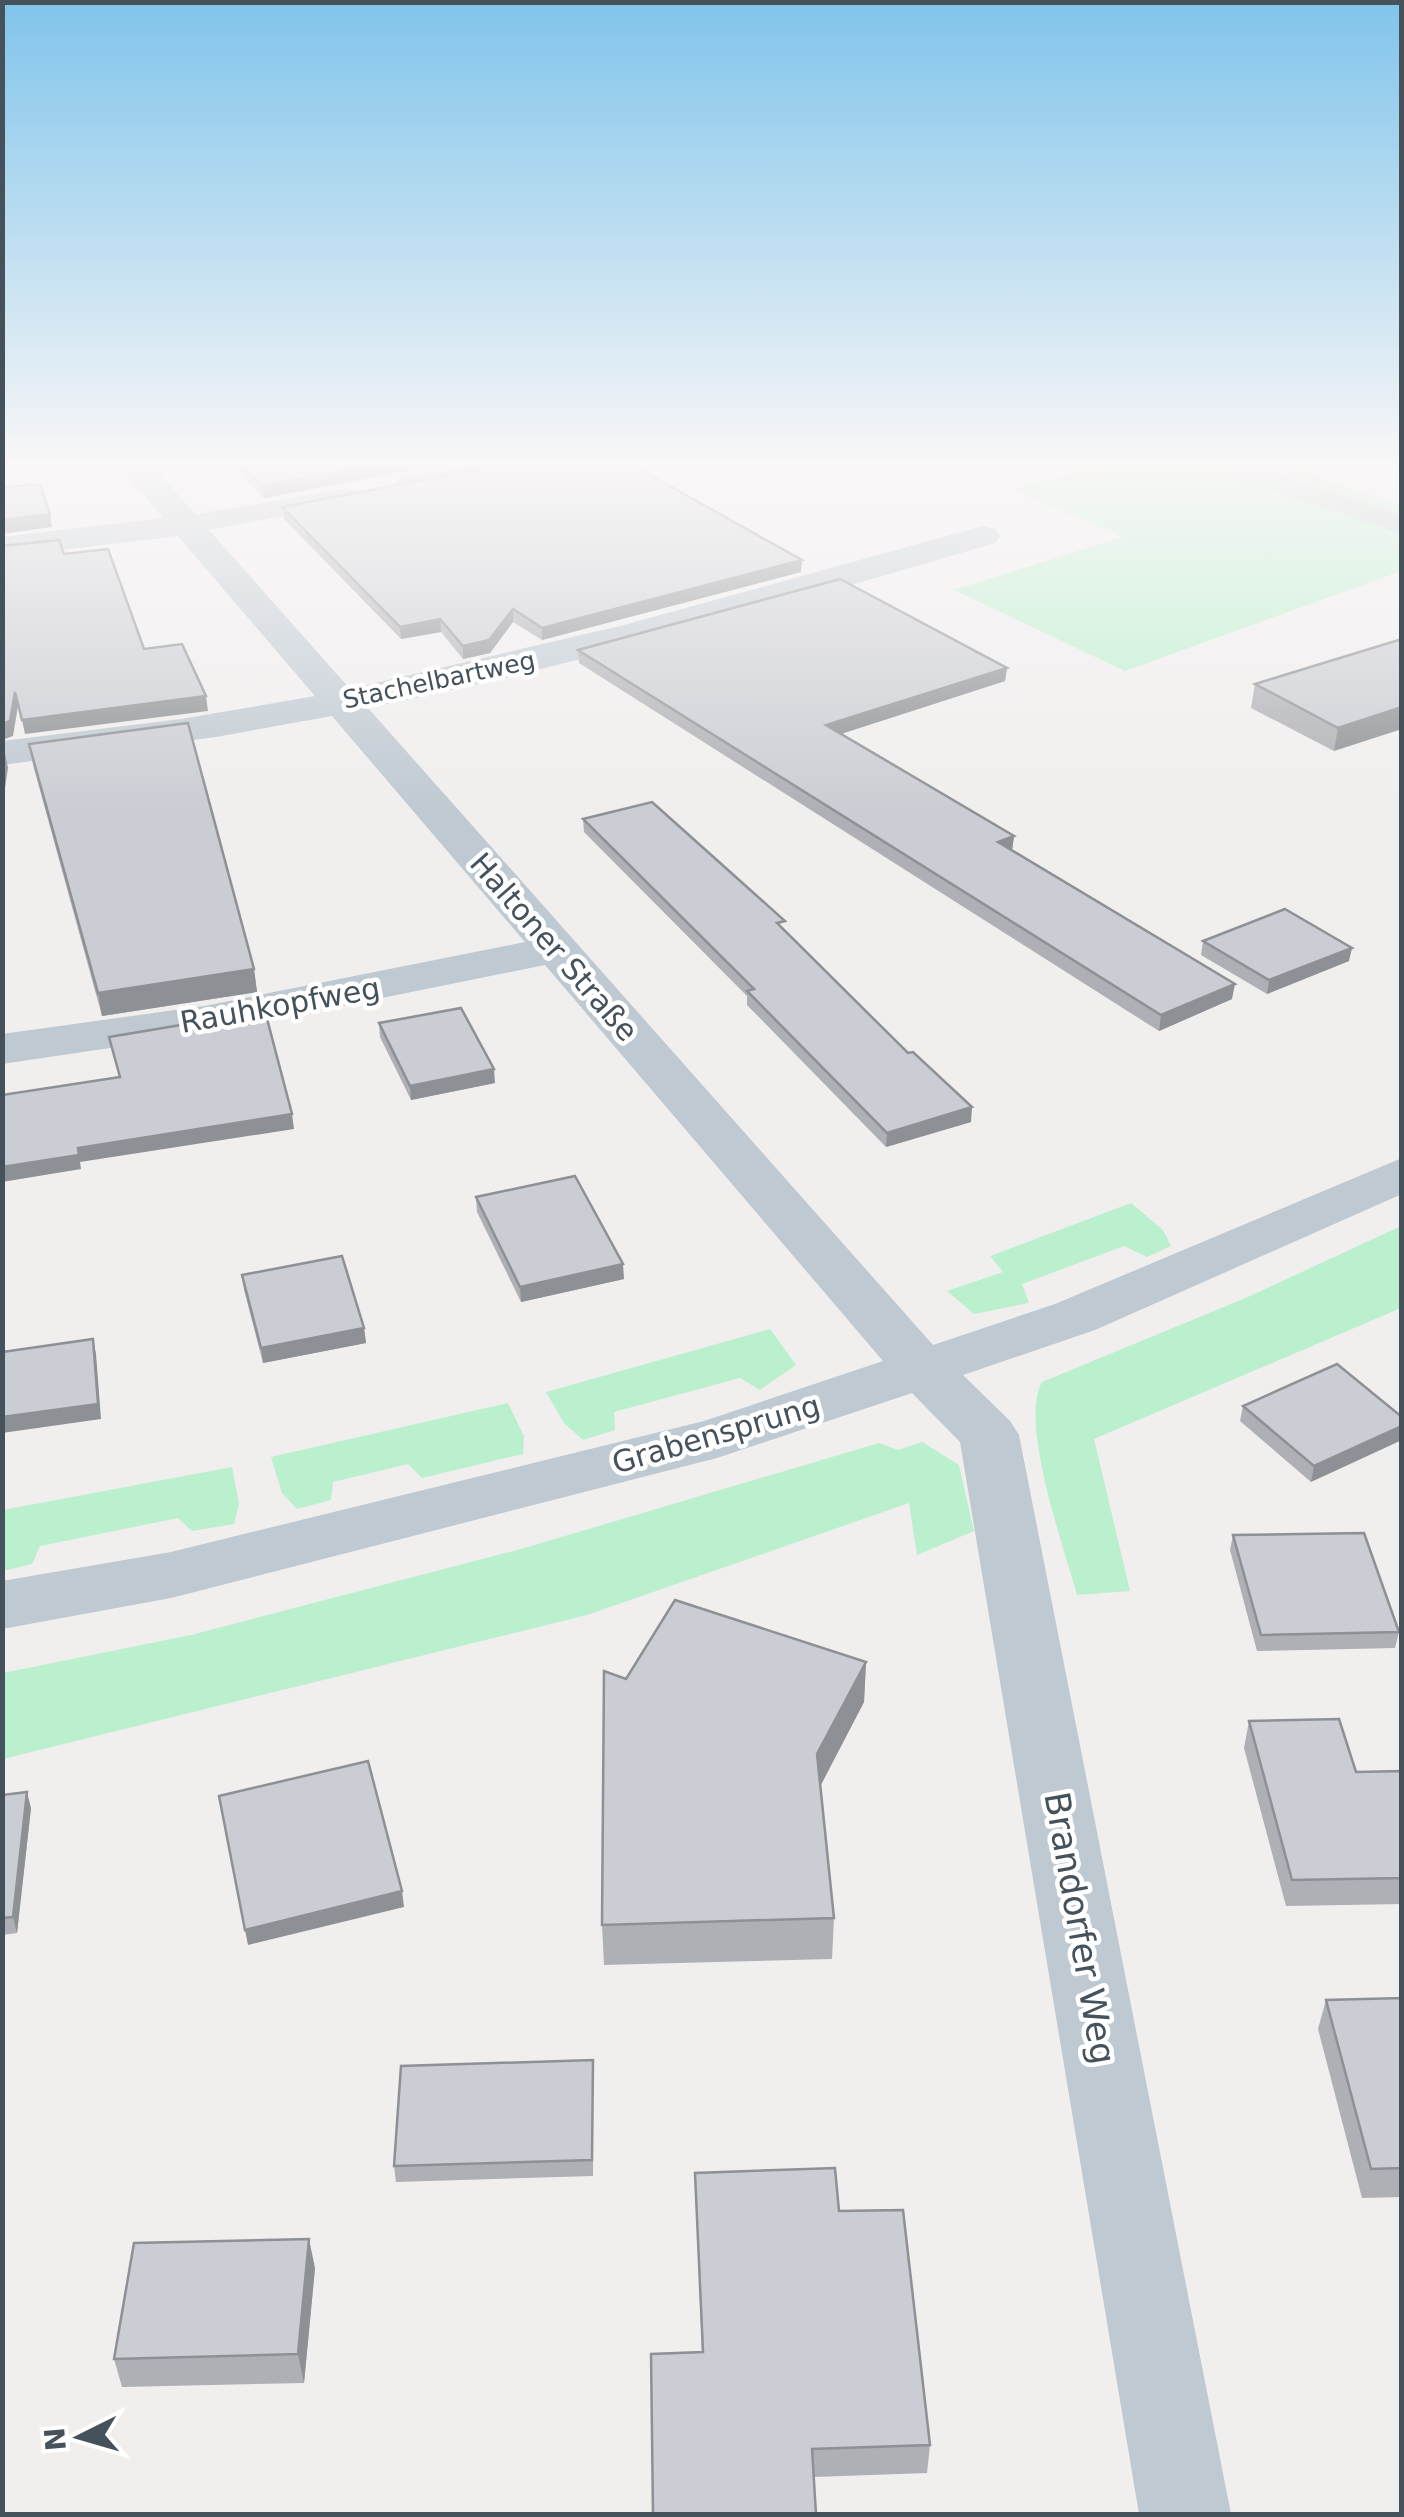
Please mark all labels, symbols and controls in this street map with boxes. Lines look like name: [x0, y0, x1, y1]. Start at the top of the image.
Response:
street label: Stachelbartweg: [340, 645, 538, 715]
street label: Haltoner Straße: [463, 846, 645, 1048]
street label: Rauhkopfweg: [177, 970, 383, 1040]
street label: Grabensprung: [608, 1388, 824, 1480]
street label: Brandorfer Weg: [1036, 1789, 1124, 2067]
north arrow: [30, 2387, 130, 2487]
text: N: [38, 2426, 73, 2452]

